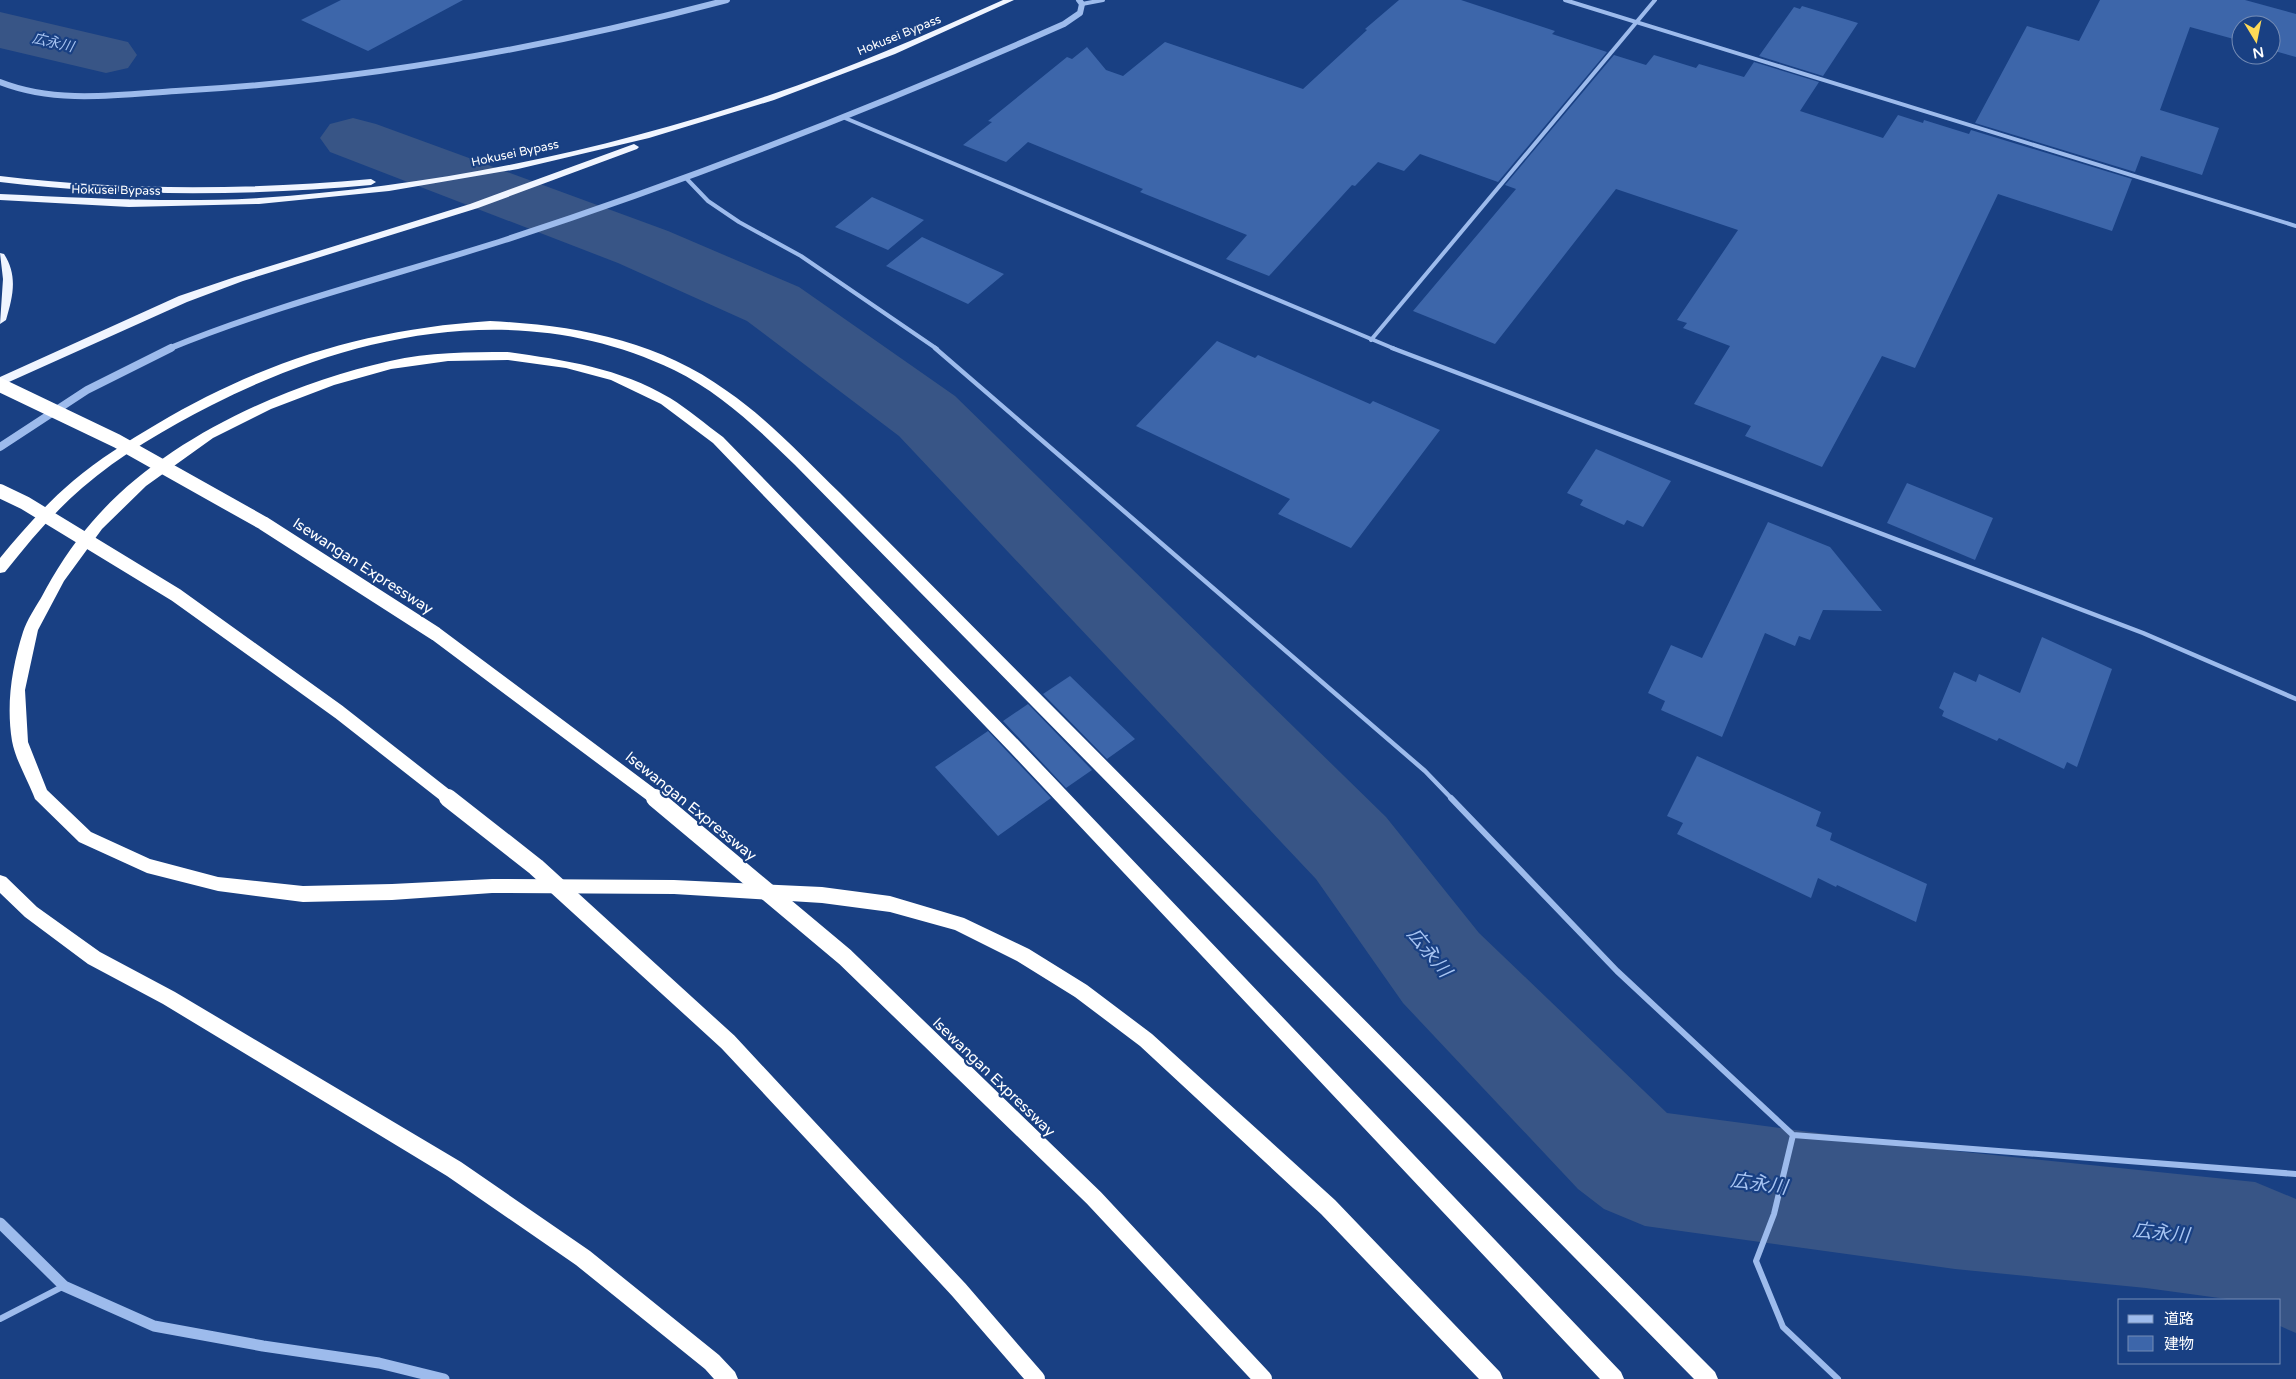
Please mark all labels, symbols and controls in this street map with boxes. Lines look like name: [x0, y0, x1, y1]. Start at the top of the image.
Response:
street label: Hokusei Bypass: [855, 12, 943, 58]
north arrow: [2231, 15, 2281, 65]
water label: 広永川: [31, 29, 77, 56]
text: N: [2251, 43, 2265, 62]
street label: Hokusei Bypass: [470, 137, 560, 169]
street label: Hokusei Bypass: [71, 182, 161, 198]
street label: Isewangan Expressway: [289, 514, 437, 618]
street label: Isewangan Expressway: [622, 748, 760, 864]
water label: 広永川: [1403, 924, 1457, 983]
street label: Isewangan Expressway: [929, 1014, 1059, 1140]
water label: 広永川: [1729, 1169, 1791, 1199]
water label: 広永川: [2131, 1219, 2192, 1247]
legend: [2118, 1299, 2281, 1364]
text: 道路: [2164, 1310, 2194, 1328]
text: 建物: [2164, 1335, 2194, 1353]

